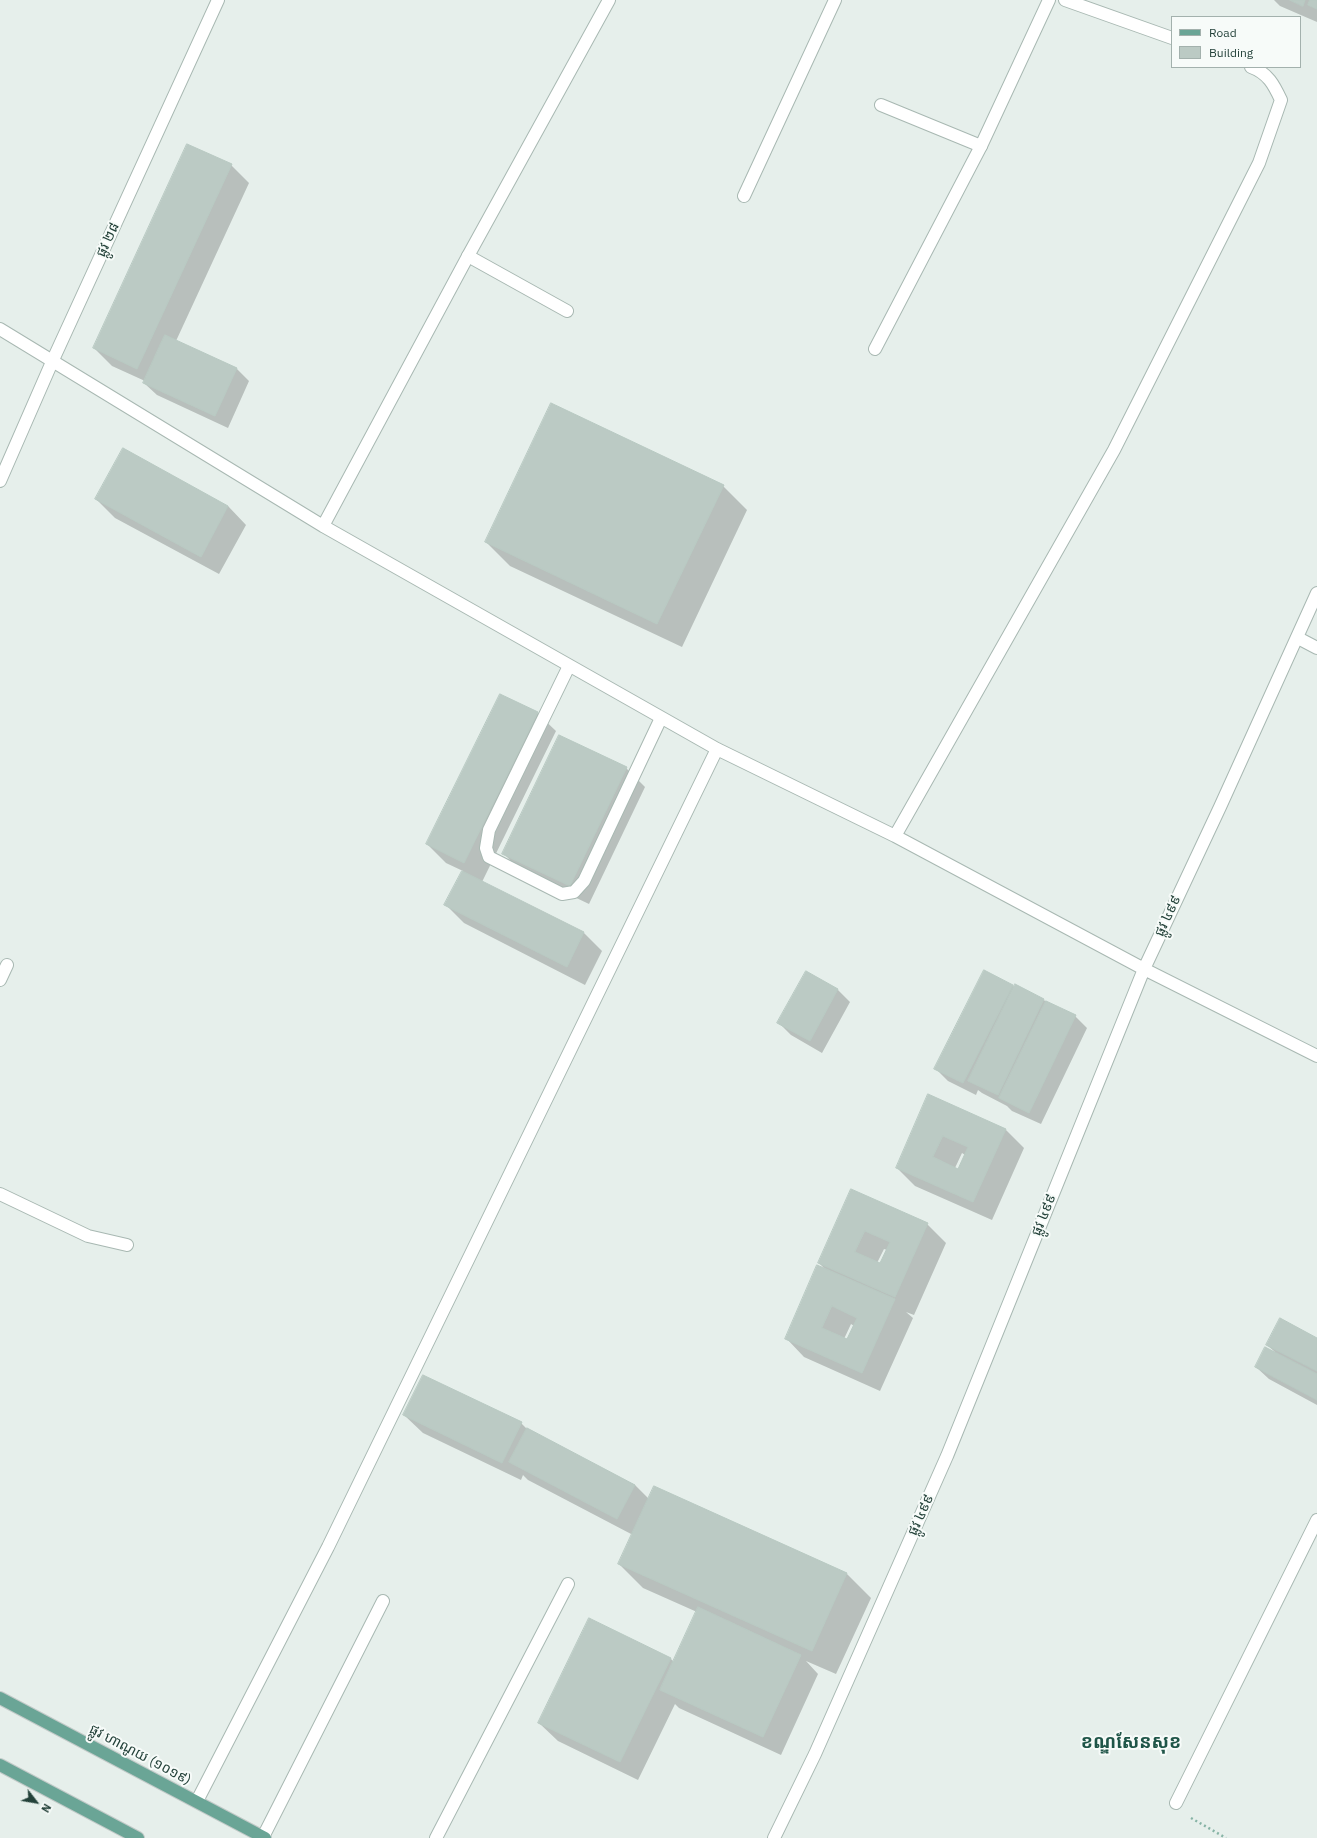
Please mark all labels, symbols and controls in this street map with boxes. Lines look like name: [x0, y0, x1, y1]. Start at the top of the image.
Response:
legend: [1171, 16, 1301, 68]
text: Road: [1209, 25, 1237, 40]
text: Building: [1209, 45, 1253, 60]
street label: ផ្លូវ ២៨: [93, 220, 123, 260]
street label: ផ្លូវ ៤៩៩: [1151, 893, 1185, 939]
street label: ផ្លូវ ៤៩៩: [1028, 1192, 1060, 1238]
street label: ផ្លូវ ៤៩៩: [904, 1492, 938, 1538]
street label: ផ្លូវ ហាណូយ (១០១៩): [86, 1721, 194, 1789]
district label: ខណ្ឌសែនសុខ: [1081, 1732, 1181, 1754]
north arrow: [16, 1782, 56, 1822]
text: N: [38, 1801, 54, 1815]

